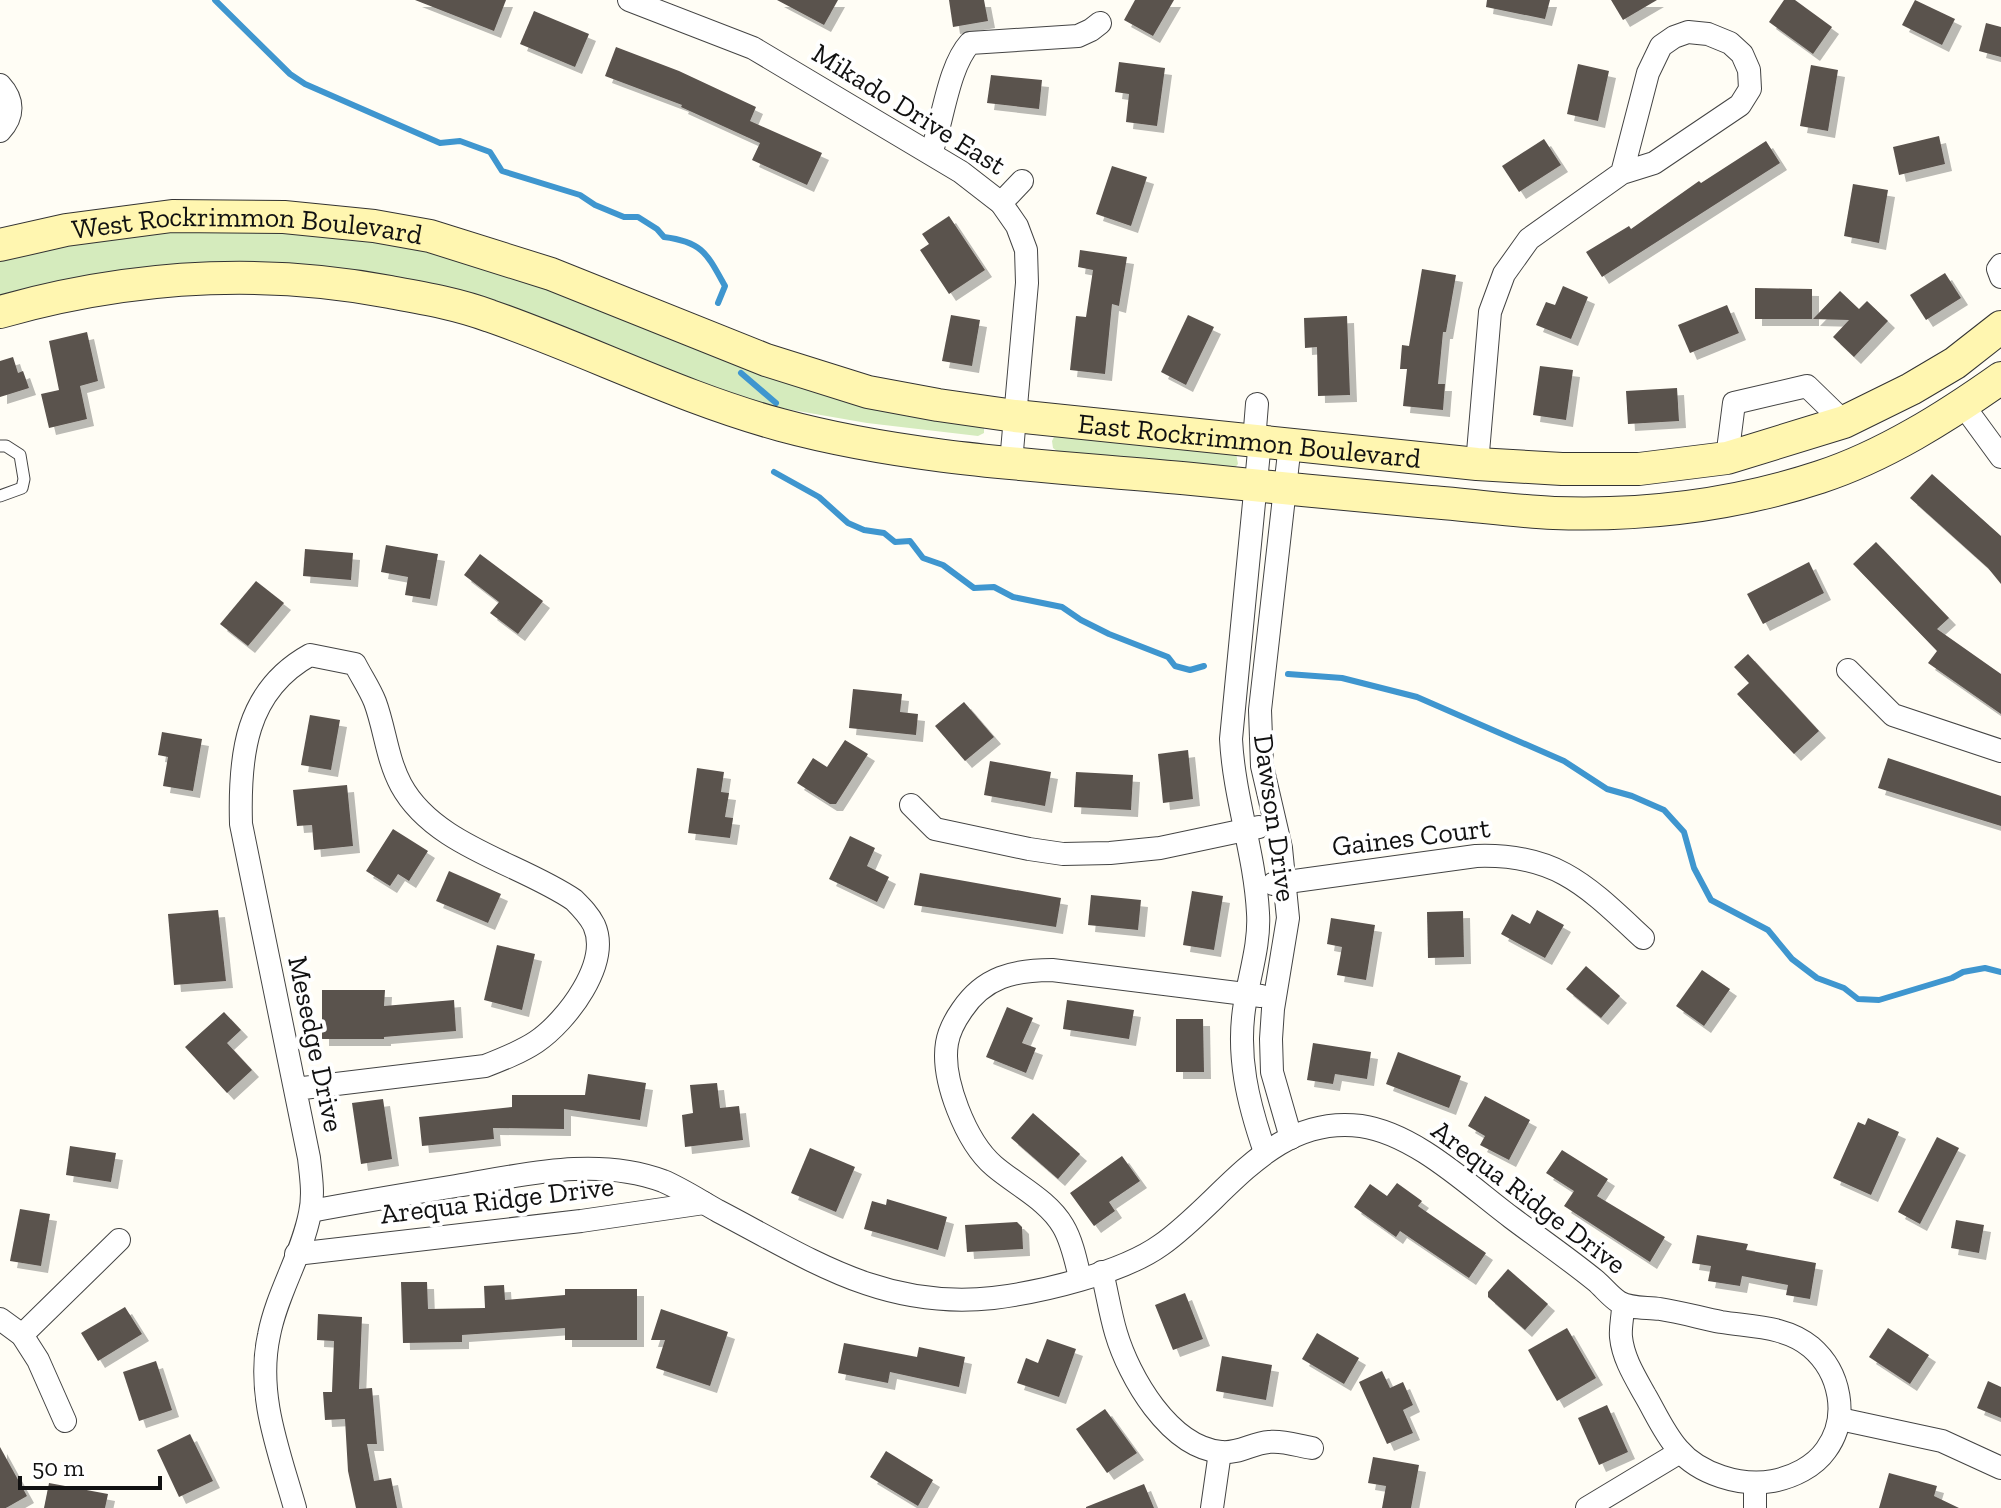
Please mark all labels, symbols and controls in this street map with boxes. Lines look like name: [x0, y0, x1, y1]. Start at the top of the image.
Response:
street label: Mikado Drive East: [806, 36, 1012, 182]
street label: West Rockrimmon Boulevard: [70, 199, 425, 251]
street label: East Rockrimmon Boulevard: [1076, 406, 1423, 475]
street label: Dawson Drive: [1247, 732, 1303, 904]
street label: Gaines Court: [1330, 811, 1492, 863]
street label: Mesedge Drive: [281, 953, 351, 1135]
street label: Arequa Ridge Drive: [1425, 1113, 1633, 1281]
street label: Arequa Ridge Drive: [378, 1169, 616, 1231]
scale bar: [20, 1440, 160, 1490]
text: 50 m: [32, 1453, 85, 1482]

